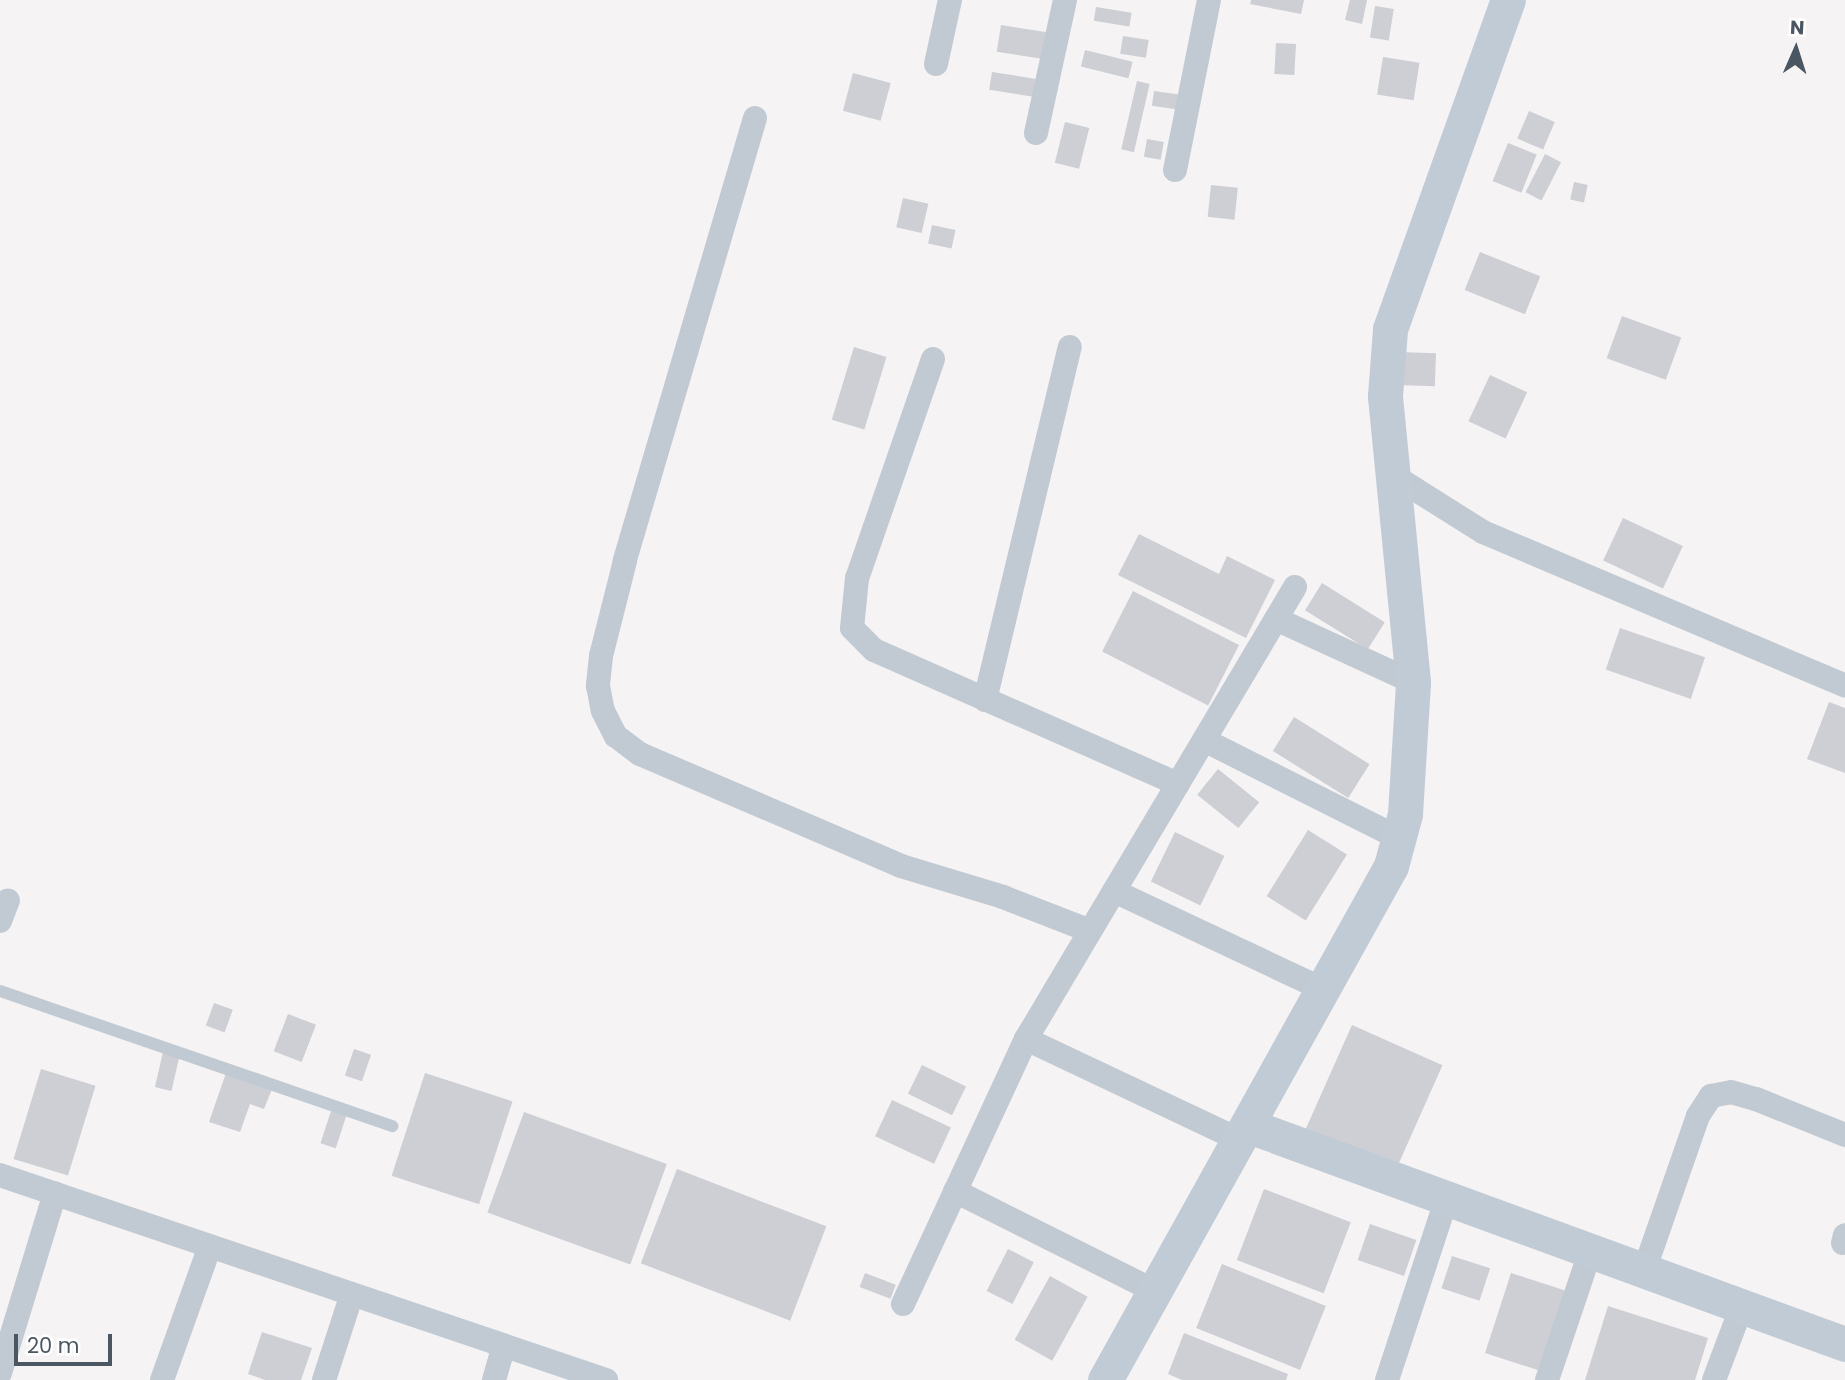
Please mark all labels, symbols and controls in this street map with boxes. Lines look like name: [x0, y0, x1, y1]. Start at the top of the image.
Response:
north arrow: [1761, 14, 1831, 84]
text: N: [1789, 14, 1805, 41]
scale bar: [18, 1320, 116, 1364]
text: 20 m: [27, 1331, 80, 1360]

